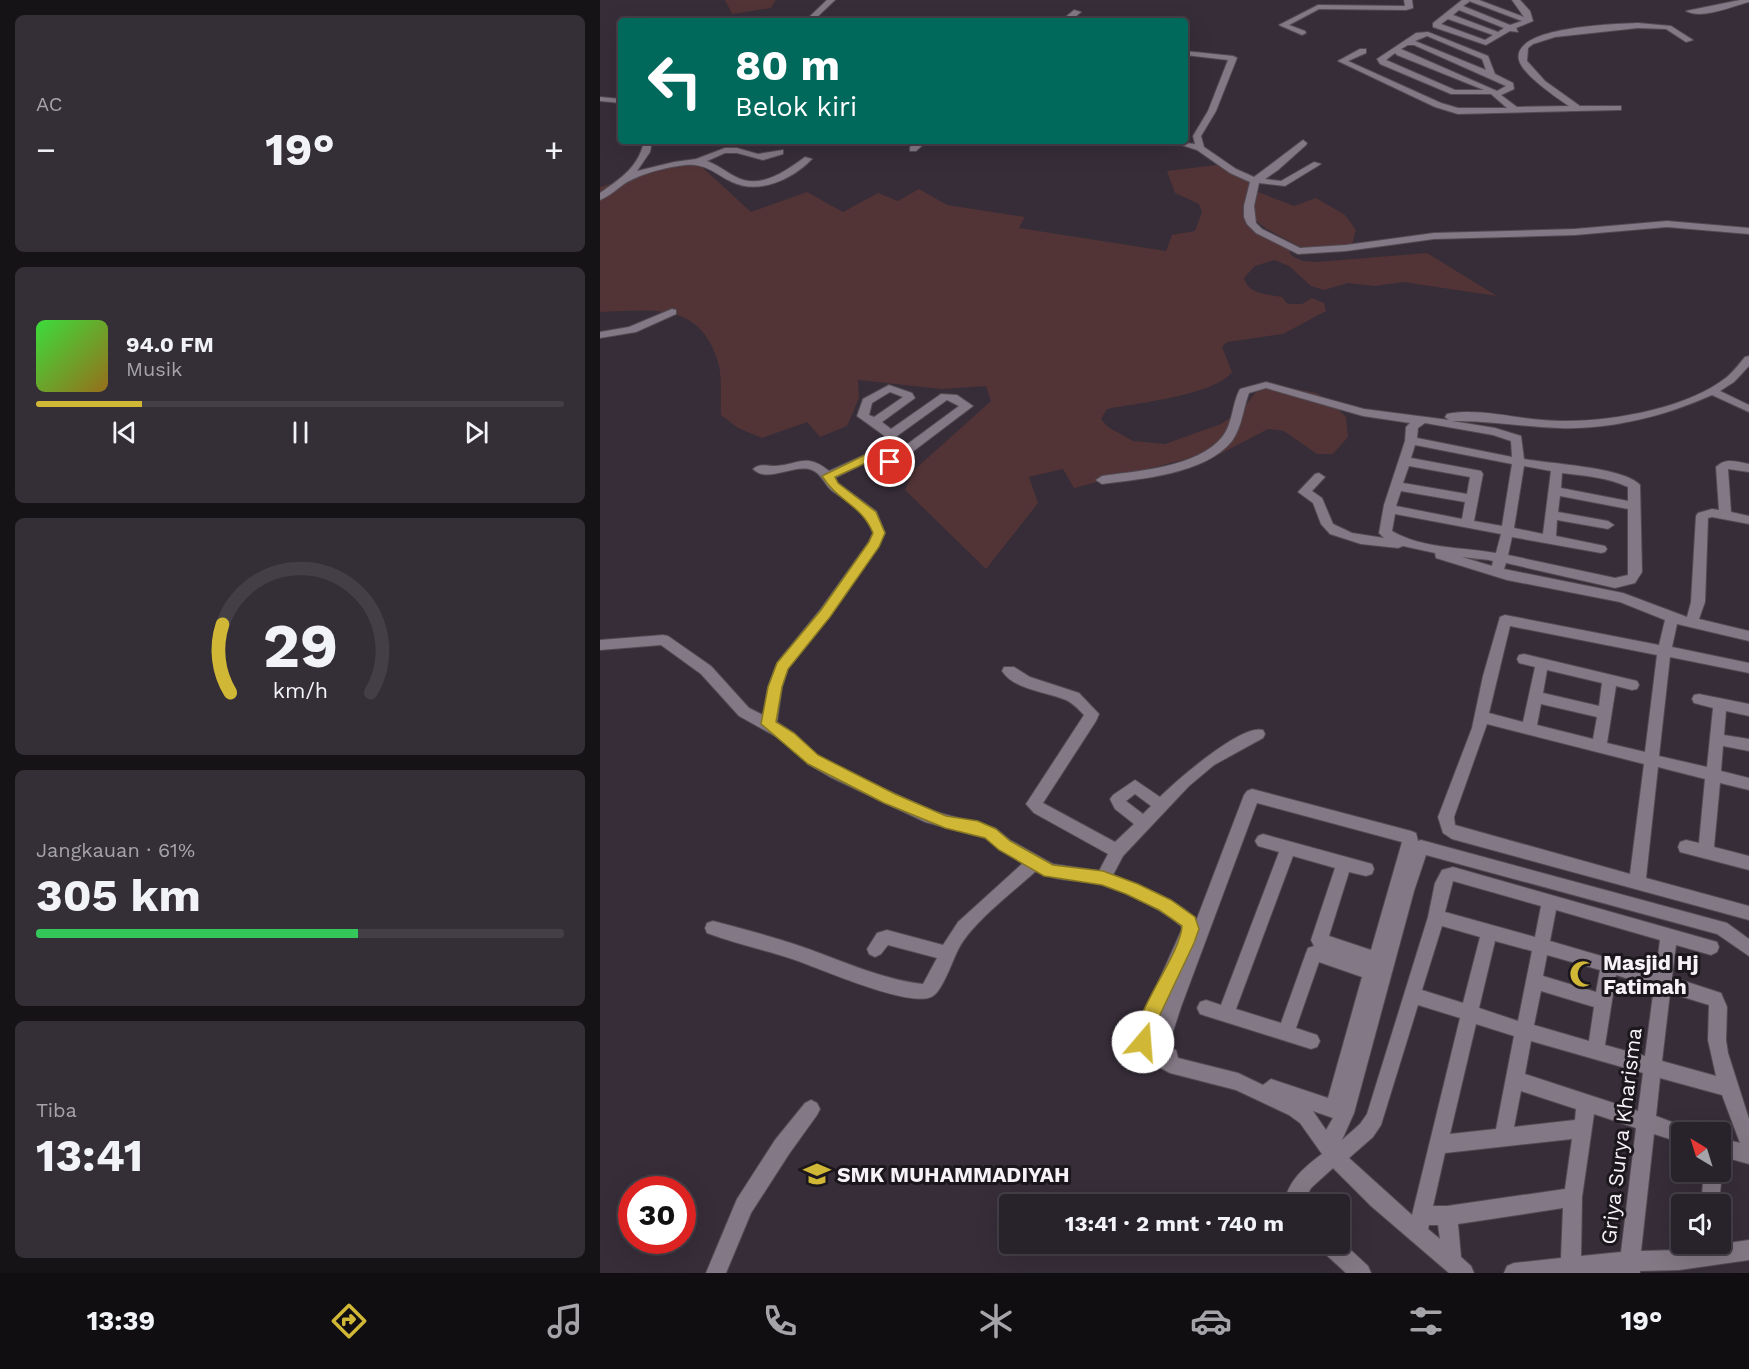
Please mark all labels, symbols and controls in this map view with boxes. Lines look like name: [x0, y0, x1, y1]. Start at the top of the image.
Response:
text: 80 m: [735, 41, 840, 90]
icon: left: [636, 42, 714, 120]
text: Belok kiri: [735, 91, 857, 123]
text: AC: [36, 92, 62, 116]
text: 19°: [265, 123, 335, 176]
text: −: [36, 130, 56, 169]
text: +: [544, 130, 564, 169]
text: 94.0 FM: [126, 332, 214, 357]
text: Musik: [126, 357, 182, 381]
icon: previous: [108, 416, 141, 449]
icon: pause: [284, 416, 317, 449]
icon: next: [460, 416, 493, 449]
pin: [864, 436, 915, 487]
icon: arrive: [873, 445, 906, 478]
text: 29: [262, 610, 338, 683]
text: km/h: [272, 679, 328, 704]
text: Jangkauan · 61%: [36, 838, 195, 862]
text: 305 km: [36, 869, 201, 922]
place label: Masjid Hj Fatimah: [1603, 950, 1699, 999]
mosque icon: Masjid Hj Fatimah: [1568, 959, 1598, 989]
position arrow: [1111, 1010, 1175, 1074]
street label: Griya Surya Kharisma: [1595, 1026, 1647, 1246]
text: Tiba: [36, 1098, 77, 1122]
north arrow: [1671, 1122, 1731, 1182]
map controls: [1671, 1122, 1731, 1254]
text: 13:41: [36, 1129, 143, 1182]
school or university icon: SMK MUHAMMADIYAH: [802, 1159, 832, 1189]
place label: SMK MUHAMMADIYAH: [837, 1162, 1070, 1187]
speed limit sign: 30: [618, 1176, 696, 1254]
button: sound: [1671, 1194, 1731, 1254]
text: 13:41 · 2 mnt · 740 m: [1065, 1211, 1284, 1236]
icon: directions: [328, 1300, 370, 1342]
icon: music: [544, 1300, 586, 1342]
icon: phone: [759, 1300, 801, 1342]
icon: climate: [975, 1300, 1017, 1342]
icon: car: [1190, 1300, 1232, 1342]
icon: filters: [1405, 1300, 1447, 1342]
text: 13:39: [87, 1305, 155, 1337]
text: 19°: [1621, 1305, 1662, 1337]

